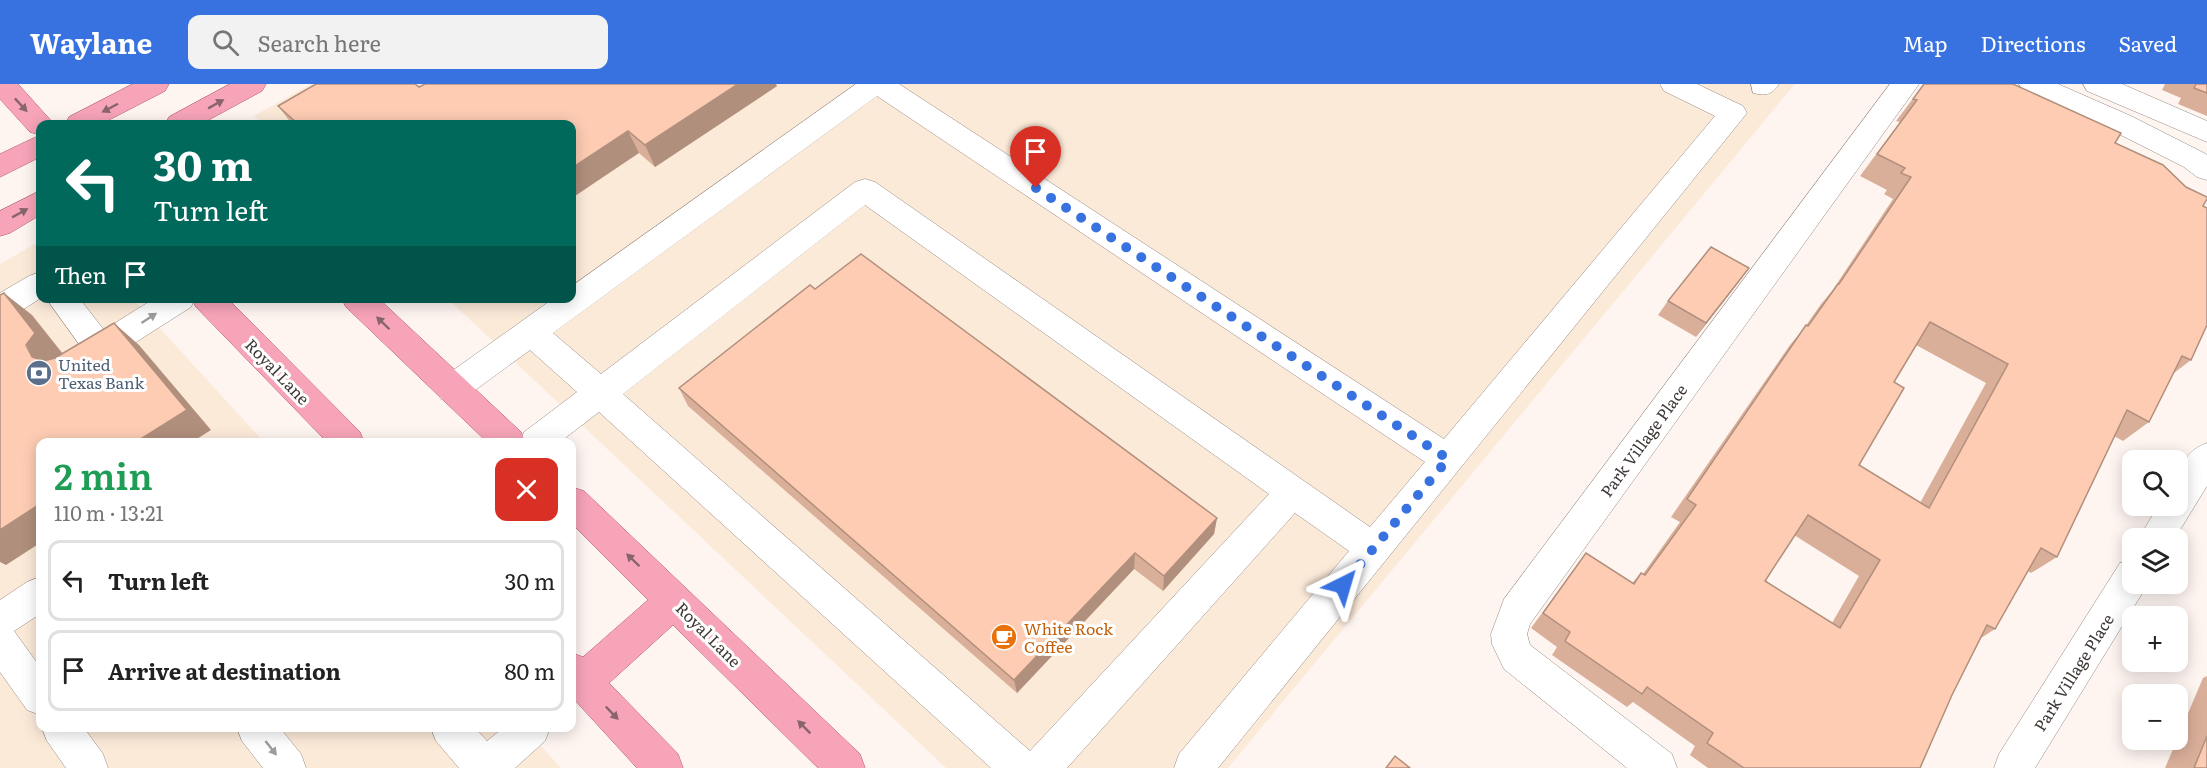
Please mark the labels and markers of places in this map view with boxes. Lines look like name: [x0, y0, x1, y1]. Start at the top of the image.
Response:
pin: [1010, 126, 1061, 188]
place label: United Texas Bank: [58, 352, 145, 394]
bank icon: United Texas Bank: [24, 358, 54, 388]
place label: White Rock Coffee: [1024, 616, 1113, 658]
cafe icon: White Rock Coffee: [989, 622, 1019, 652]

